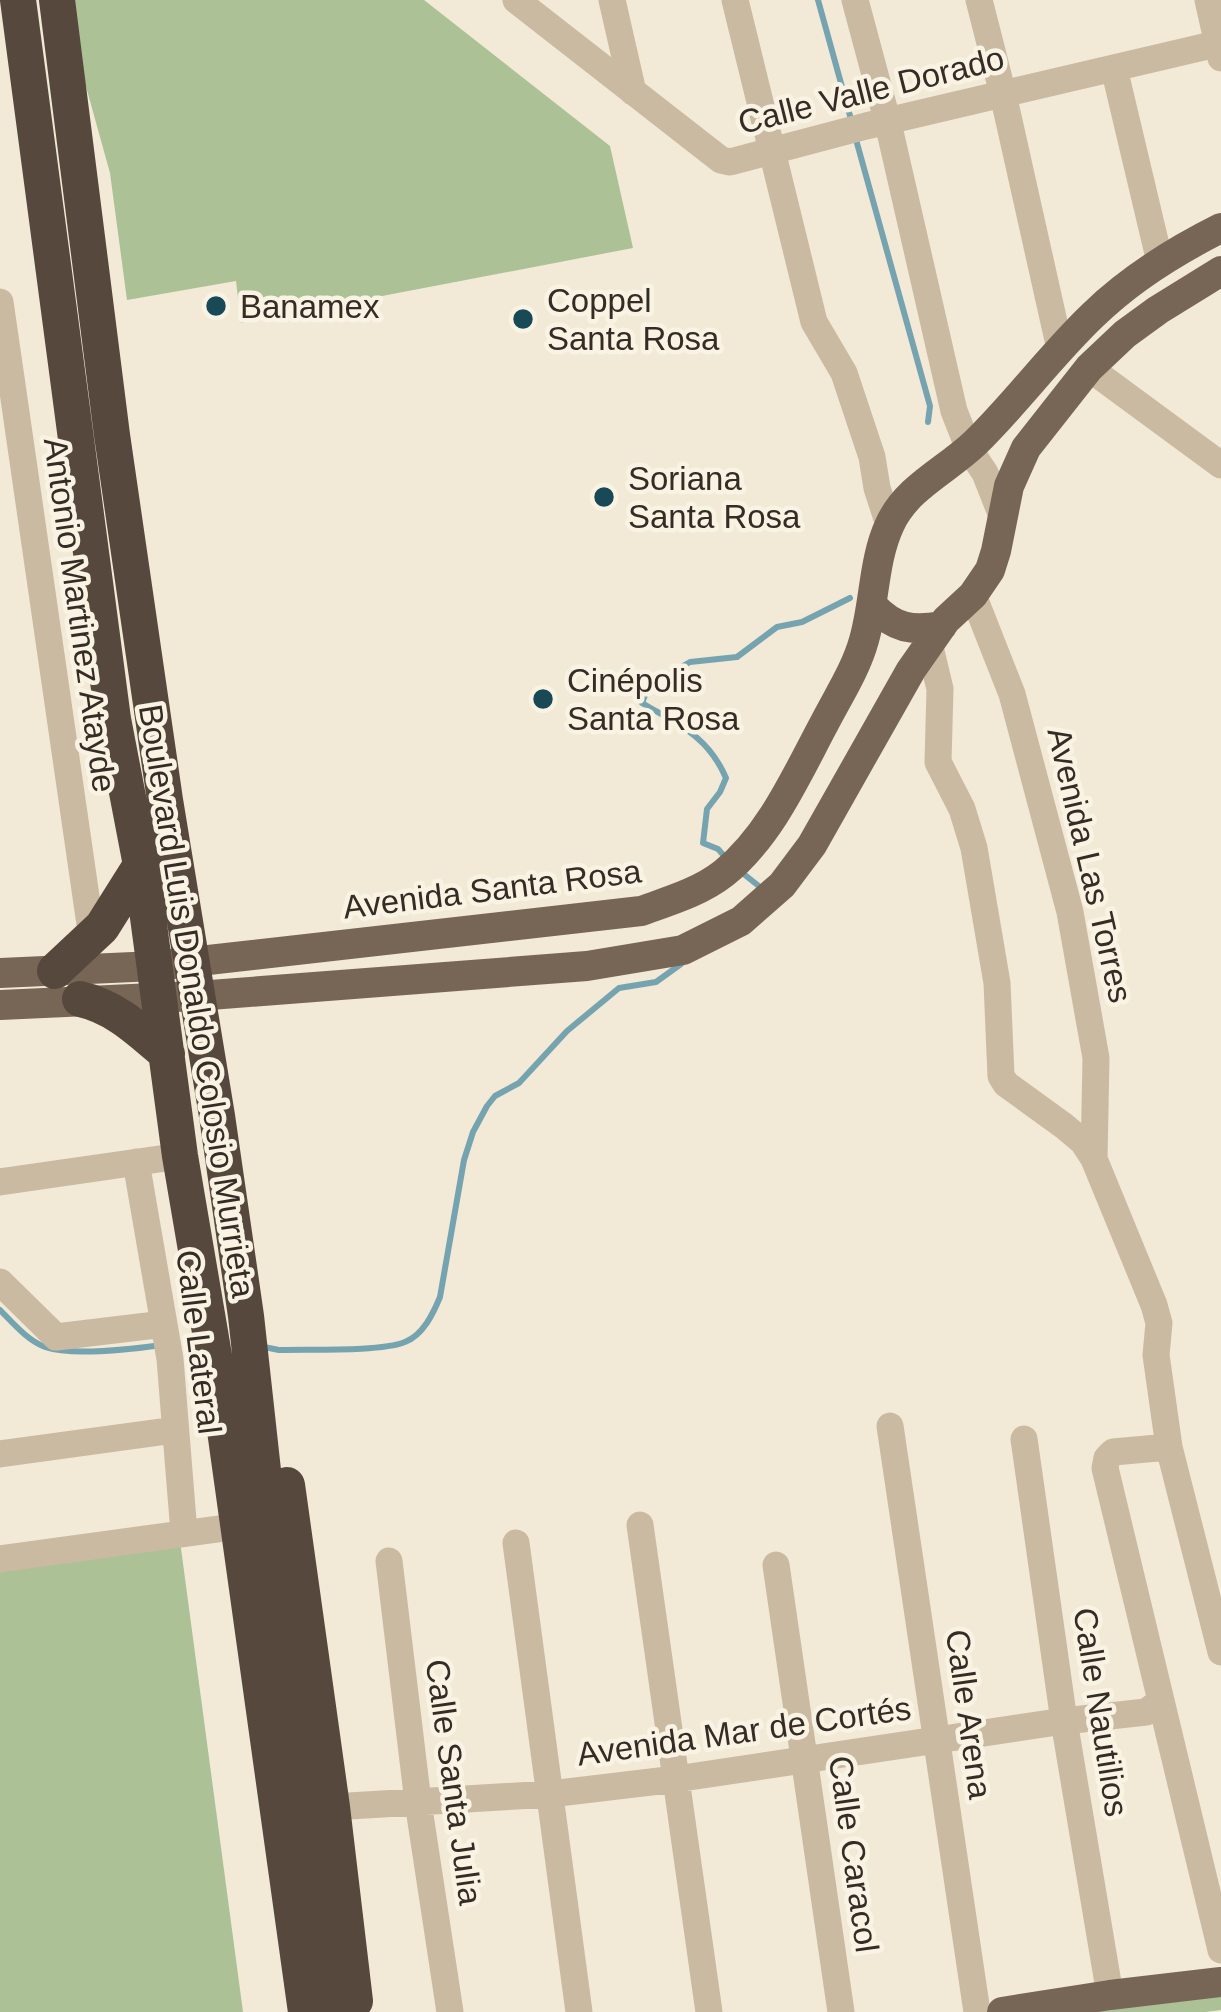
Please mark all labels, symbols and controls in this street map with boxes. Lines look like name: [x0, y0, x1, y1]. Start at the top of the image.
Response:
street label: Calle Valle Dorado: [734, 39, 1008, 141]
place label: Coppel Santa Rosa: [547, 282, 720, 357]
place label: Banamex: [240, 288, 380, 325]
marker: Banamex: [203, 293, 229, 319]
marker: Coppel Santa Rosa: [510, 306, 536, 332]
street label: Antonio Martinez Atayde: [37, 435, 123, 795]
place label: Soriana Santa Rosa: [628, 460, 801, 535]
marker: Soriana Santa Rosa: [591, 484, 617, 510]
place label: Cinépolis Santa Rosa: [567, 662, 740, 737]
marker: Cinépolis Santa Rosa: [530, 686, 556, 712]
street label: Boulevard Luis Donaldo Colosio Murrieta: [132, 702, 262, 1301]
street label: Avenida Las Torres: [1040, 724, 1140, 1006]
street label: Avenida Santa Rosa: [341, 852, 644, 926]
street label: Calle Lateral: [169, 1248, 229, 1436]
street label: Calle Nautilios: [1066, 1605, 1136, 1819]
street label: Calle Arena: [939, 1627, 999, 1802]
street label: Calle Santa Julia: [418, 1657, 490, 1908]
street label: Avenida Mar de Cortés: [575, 1689, 913, 1773]
street label: Calle Caracol: [822, 1753, 886, 1955]

